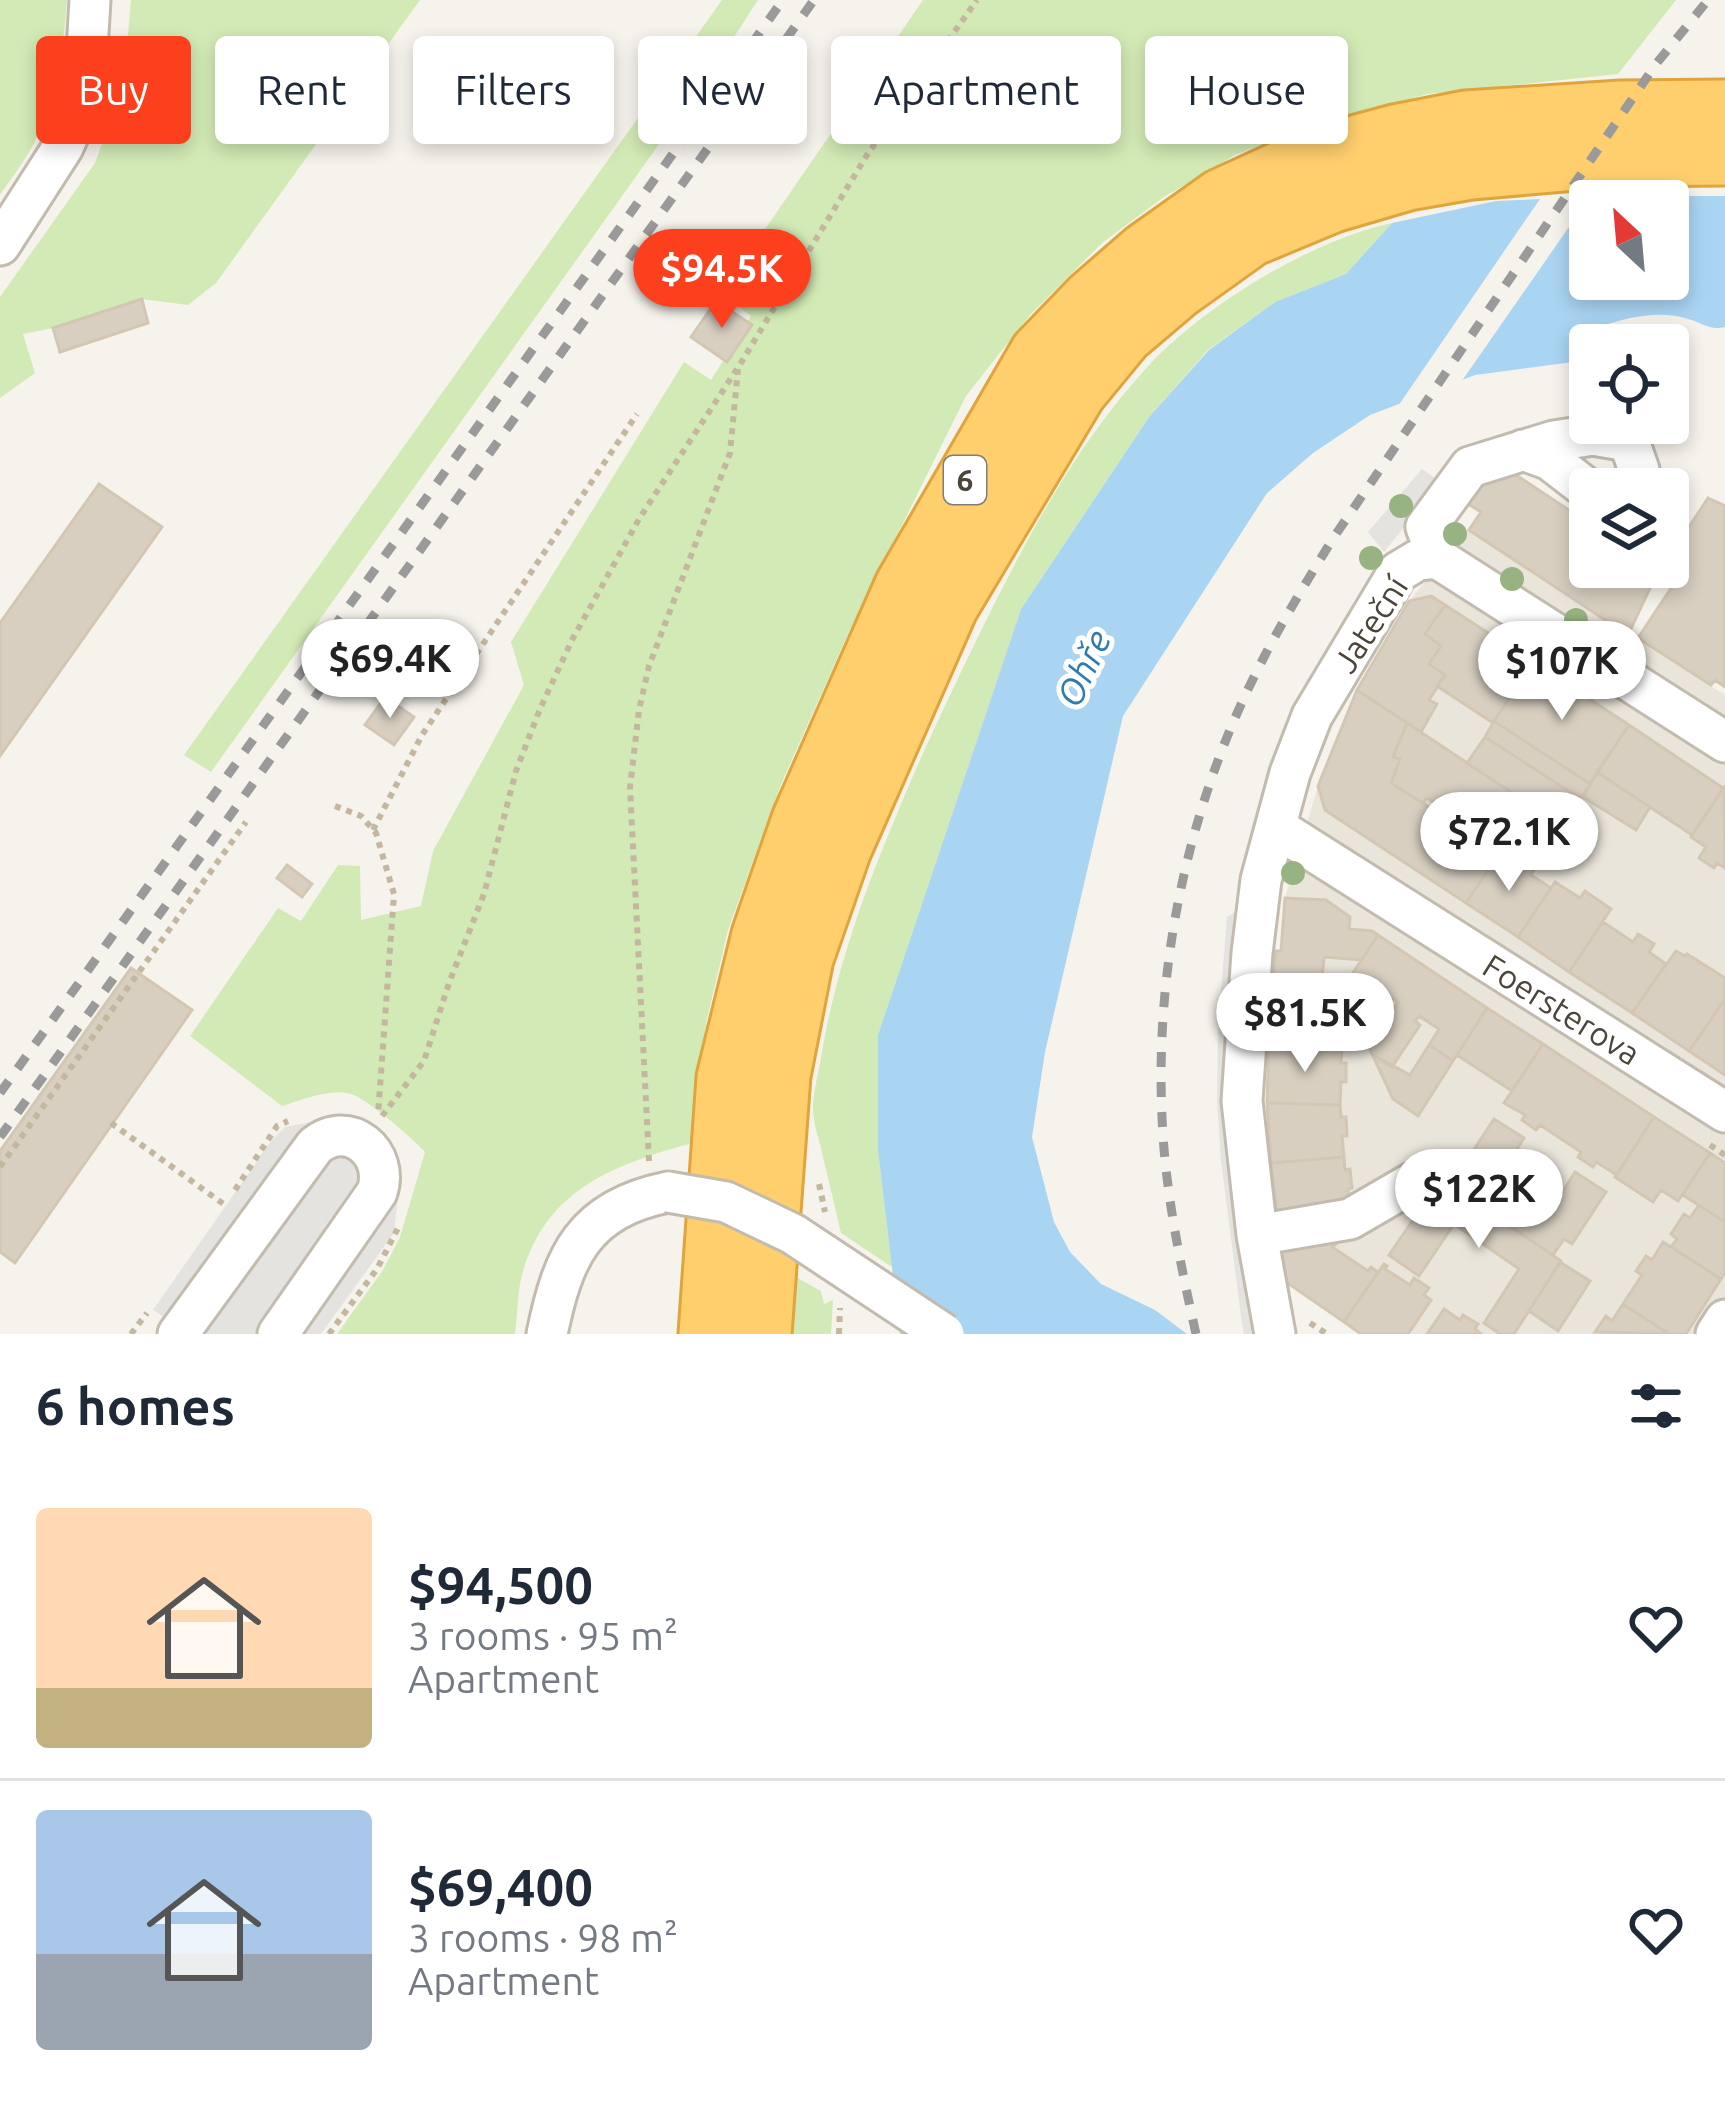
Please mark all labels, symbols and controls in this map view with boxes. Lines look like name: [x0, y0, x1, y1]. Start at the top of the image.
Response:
chip: Buy: [36, 36, 191, 144]
chip: Rent: [215, 36, 389, 144]
chip: Filters: [413, 36, 614, 144]
chip: New: [638, 36, 807, 144]
chip: Apartment: [831, 36, 1121, 144]
chip: House: [1145, 36, 1348, 144]
north arrow: [1569, 180, 1689, 300]
map controls: [1569, 180, 1689, 588]
pin: $94.5K: [624, 229, 820, 331]
text: $94.5K: [660, 246, 784, 289]
button: locate: [1569, 324, 1689, 444]
road number: 6: [944, 456, 986, 504]
button: layers: [1569, 468, 1689, 588]
street label: Jateční: [1325, 568, 1415, 679]
pin: $69.4K: [292, 619, 488, 721]
pin: $107K: [1478, 621, 1646, 723]
water label: Ohře: [1048, 623, 1118, 713]
text: $69.4K: [328, 636, 452, 679]
text: $107K: [1505, 638, 1619, 681]
pin: $72.1K: [1411, 792, 1607, 894]
text: $72.1K: [1447, 809, 1571, 852]
street label: Foersterova: [1477, 946, 1647, 1072]
pin: $81.5K: [1207, 973, 1403, 1075]
text: $81.5K: [1243, 990, 1367, 1033]
pin: $122K: [1395, 1149, 1563, 1251]
text: $122K: [1422, 1166, 1536, 1209]
icon: filters: [1623, 1373, 1689, 1439]
text: 6 homes: [36, 1377, 235, 1435]
icon: home: [132, 1556, 276, 1700]
text: $94,500: [408, 1556, 593, 1614]
icon: heart: [1623, 1595, 1689, 1661]
text: 3 rooms · 95 m²: [408, 1614, 678, 1657]
text: Apartment: [408, 1657, 599, 1700]
icon: home: [132, 1858, 276, 2002]
text: $69,400: [408, 1858, 593, 1916]
icon: heart: [1623, 1897, 1689, 1963]
text: 3 rooms · 98 m²: [408, 1916, 678, 1959]
text: Apartment: [408, 1959, 599, 2002]

